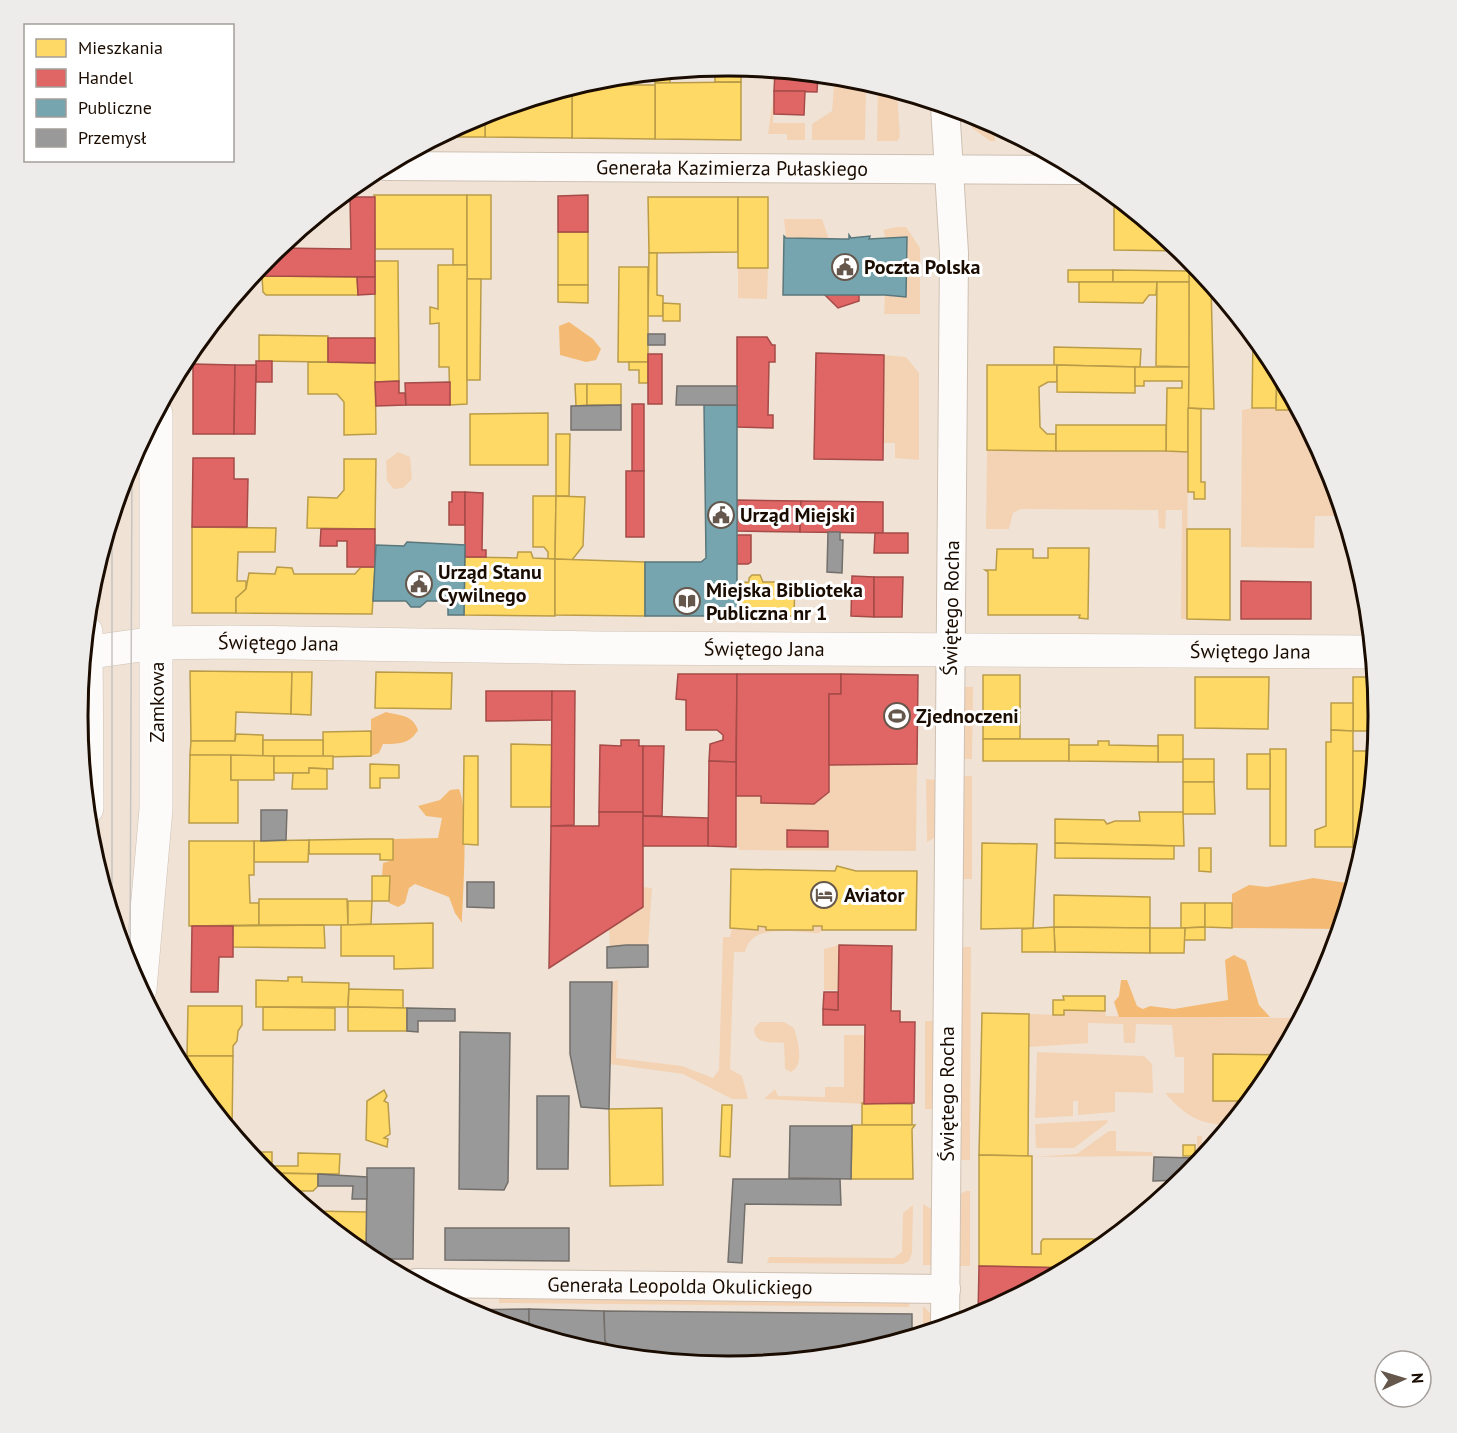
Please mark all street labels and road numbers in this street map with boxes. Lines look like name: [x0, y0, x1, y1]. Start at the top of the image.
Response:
street label: Generała Kazimierza Pułaskiego: [596, 154, 868, 182]
street label: Świętego Rocha: [937, 540, 965, 676]
street label: Świętego Jana: [218, 629, 339, 657]
street label: Świętego Jana: [704, 636, 825, 662]
street label: Świętego Jana: [1190, 638, 1311, 665]
street label: Zamkowa: [144, 661, 170, 743]
street label: Świętego Rocha: [934, 1026, 960, 1162]
street label: Generała Leopolda Okulickiego: [547, 1271, 813, 1300]

